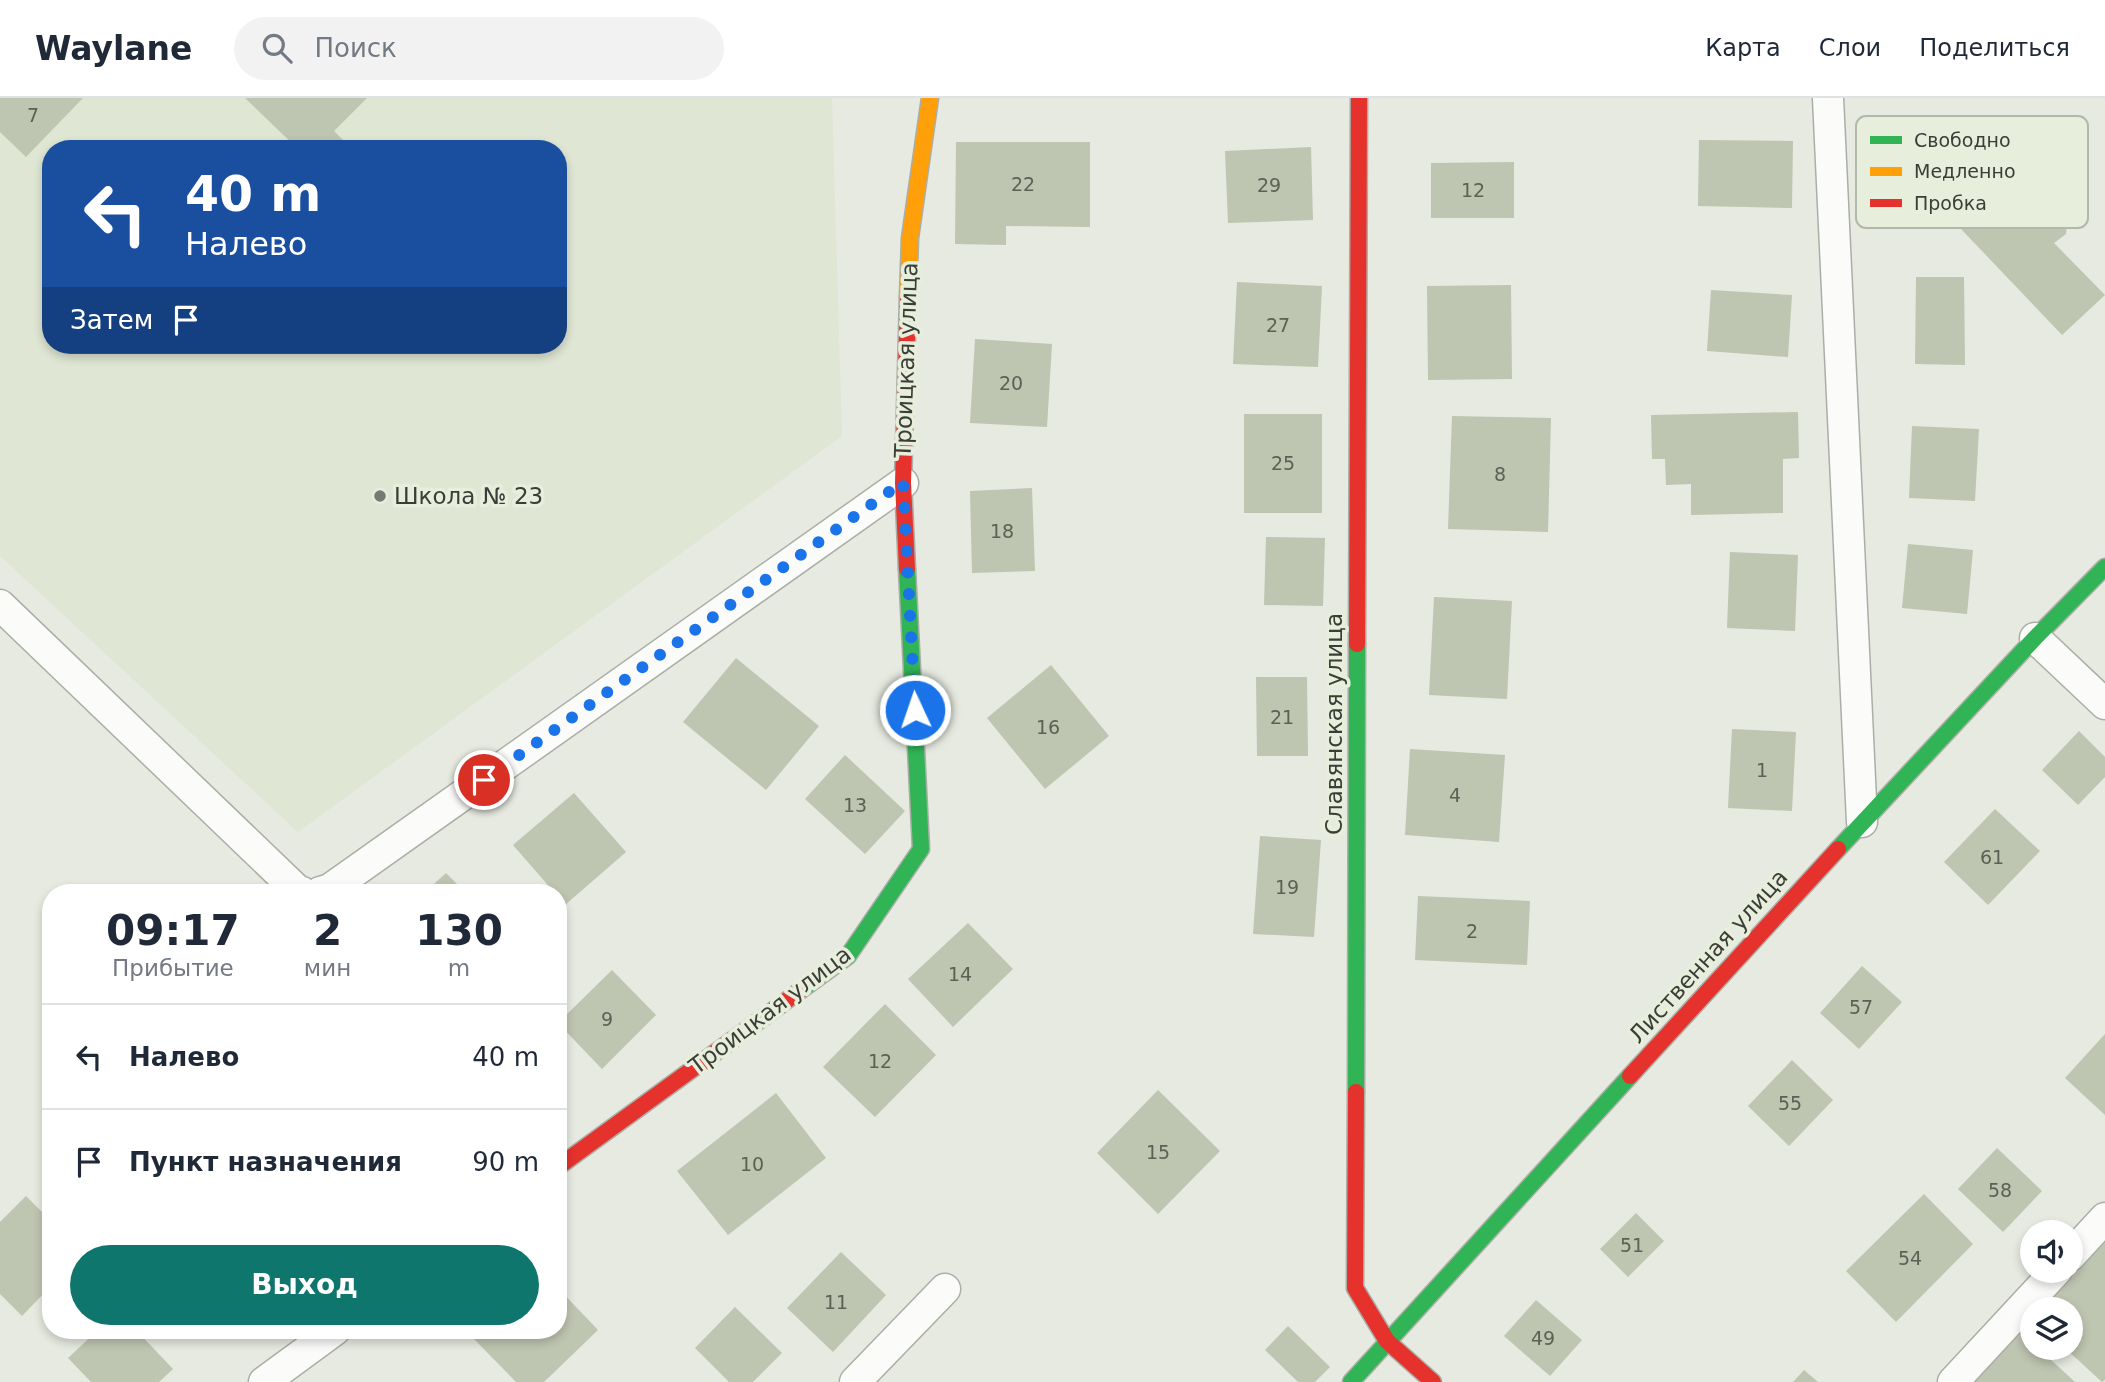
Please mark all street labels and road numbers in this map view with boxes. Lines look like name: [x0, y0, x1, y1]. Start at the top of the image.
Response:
street label: Троицкая улица: [890, 262, 922, 459]
street label: Славянская улица: [1321, 613, 1347, 835]
street label: Лиственная улица: [1623, 864, 1793, 1048]
street label: Троицкая улица: [683, 941, 856, 1080]

